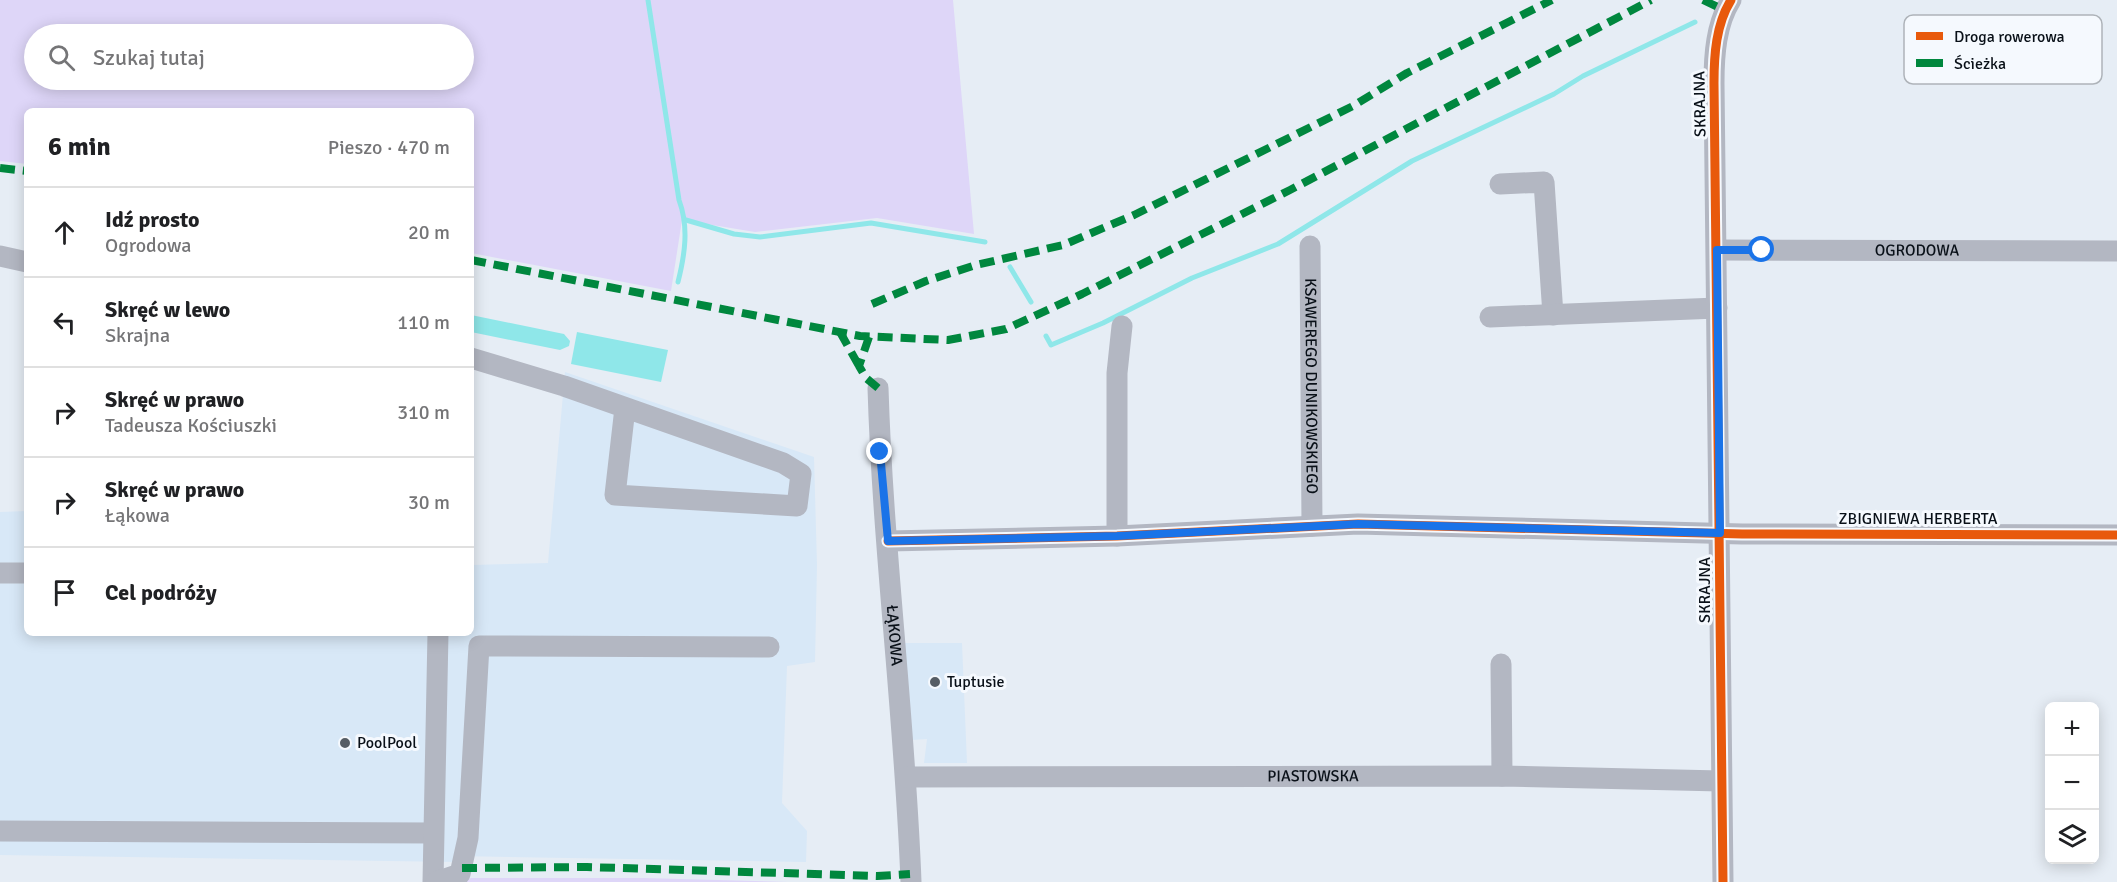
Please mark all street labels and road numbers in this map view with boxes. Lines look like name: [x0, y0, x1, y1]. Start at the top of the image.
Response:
street label: SKRAJNA: [1689, 71, 1711, 137]
street label: OGRODOWA: [1875, 240, 1960, 261]
street label: KSAWEREGO DUNIKOWSKIEGO: [1300, 278, 1322, 494]
street label: ZBIGNIEWA HERBERTA: [1838, 509, 1998, 529]
street label: SKRAJNA: [1695, 557, 1715, 623]
street label: ŁĄKOWA: [882, 604, 907, 667]
street label: PIASTOWSKA: [1267, 766, 1359, 786]

